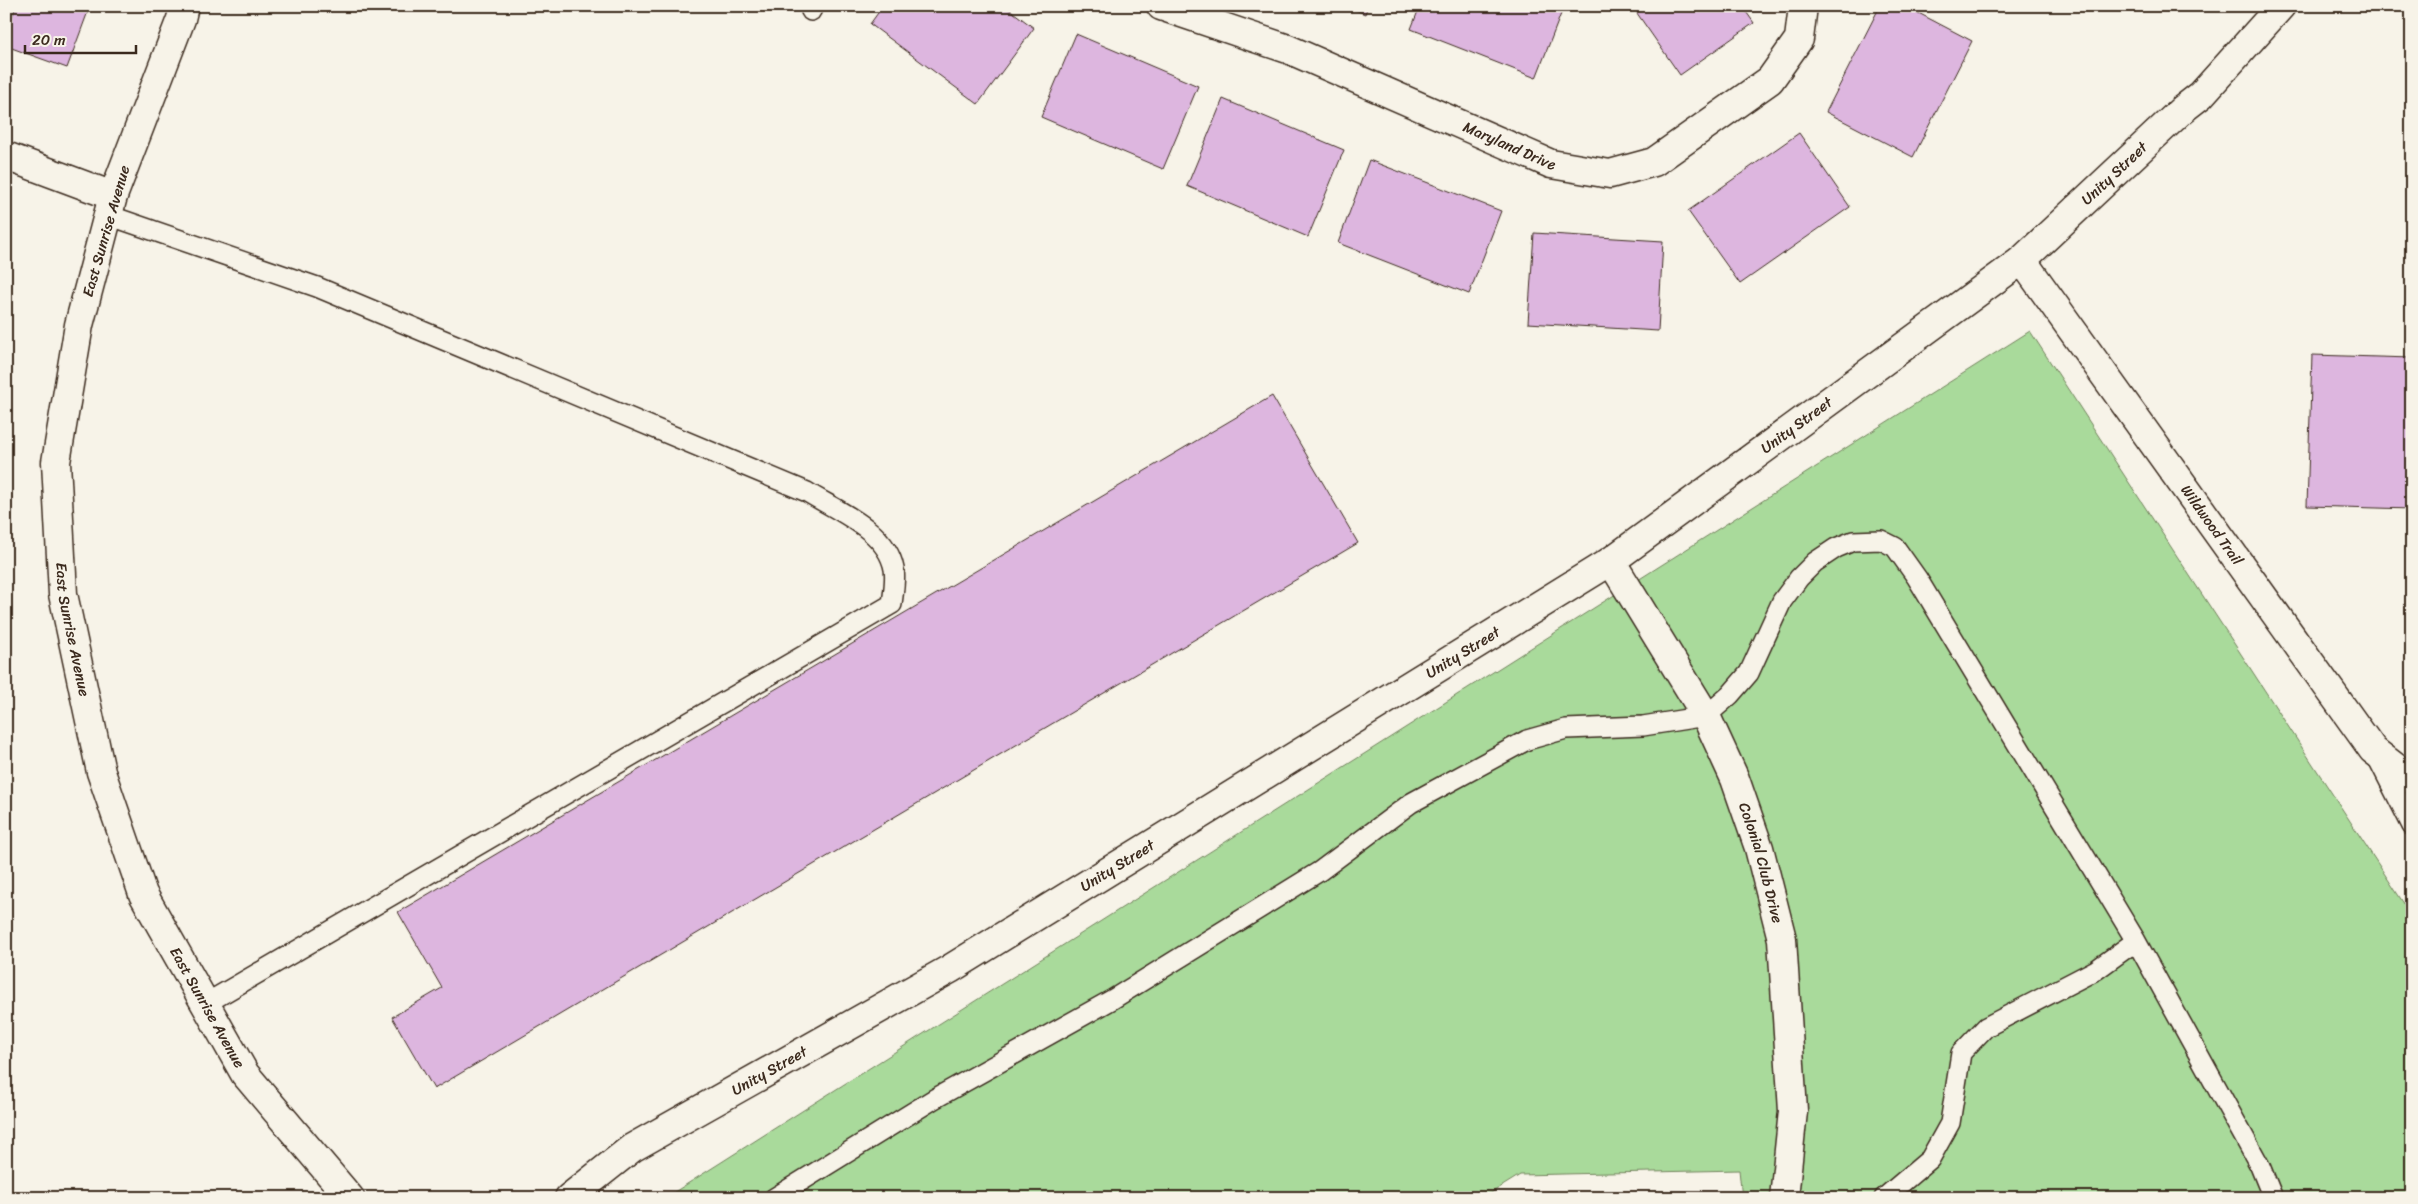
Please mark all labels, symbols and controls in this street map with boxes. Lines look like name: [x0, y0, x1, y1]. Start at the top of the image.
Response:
scale bar: [25, 22, 136, 54]
text: 20 m: [32, 27, 66, 53]
street label: Maryland Drive: [1459, 114, 1558, 178]
street label: Unity Street: [2075, 135, 2154, 212]
street label: East Sunrise Avenue: [75, 162, 137, 300]
street label: Unity Street: [1755, 389, 1839, 460]
street label: Wildwood Trail: [2174, 479, 2250, 571]
street label: East Sunrise Avenue: [48, 562, 98, 699]
street label: Unity Street: [1420, 619, 1506, 686]
street label: Colonial Club Drive: [1731, 799, 1791, 926]
street label: Unity Street: [1075, 832, 1161, 899]
street label: East Sunrise Avenue: [162, 942, 252, 1073]
street label: Unity Street: [726, 1038, 813, 1103]

